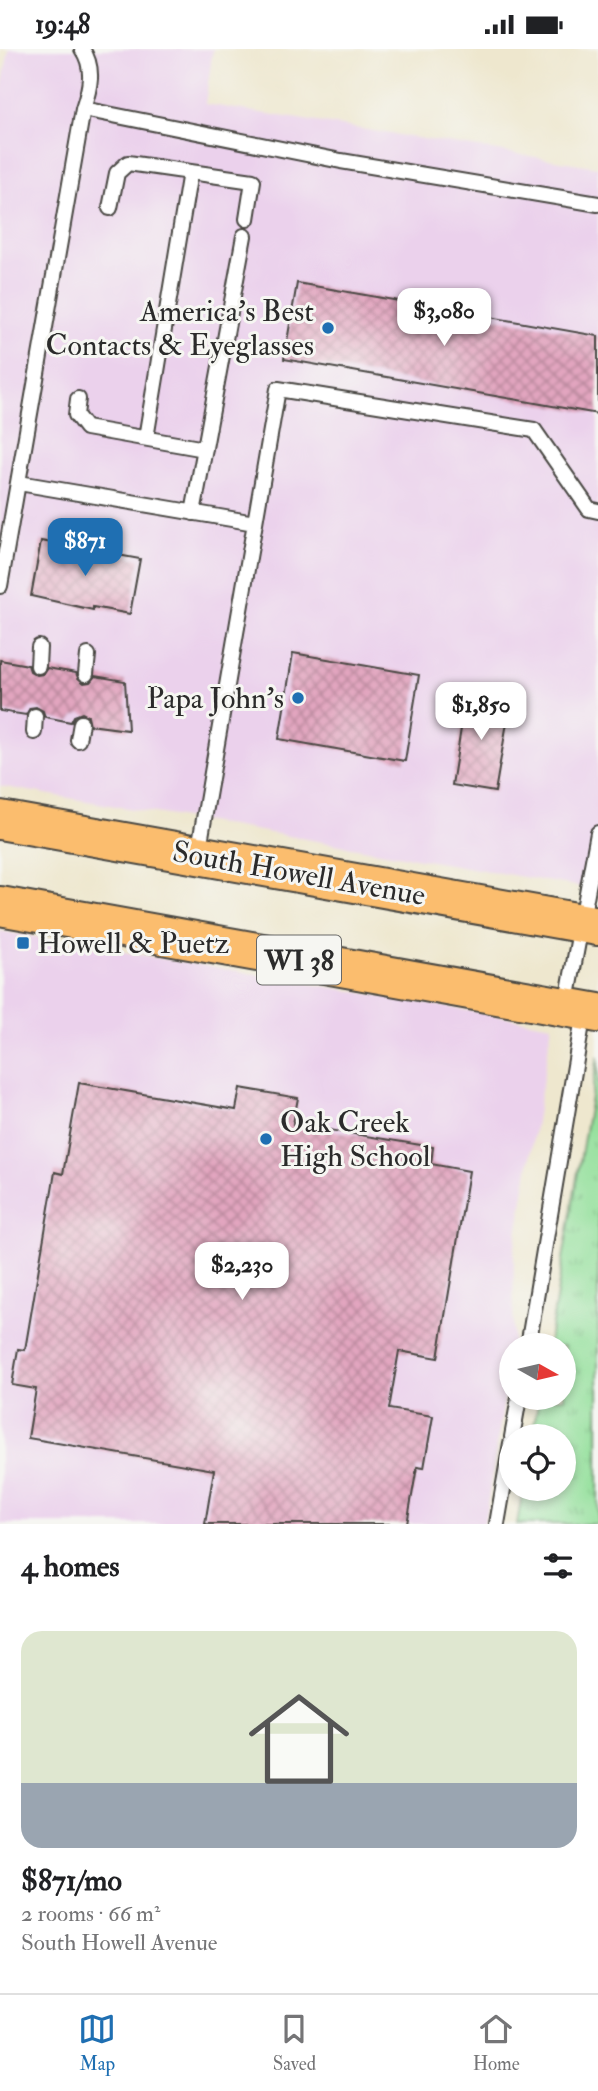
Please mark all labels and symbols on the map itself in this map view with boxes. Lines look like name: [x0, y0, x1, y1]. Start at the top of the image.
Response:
pin: $3,080: [387, 289, 501, 348]
place label: America's Best Contacts & Eyeglasses: [46, 293, 314, 364]
marker: America's Best Contacts & Eyeglasses: [320, 320, 336, 336]
pin: $871: [44, 519, 126, 578]
place label: Papa John's: [147, 680, 284, 717]
pin: $1,850: [424, 683, 538, 742]
marker: Papa John's: [290, 690, 306, 706]
street label: South Howell Avenue: [170, 833, 428, 914]
place label: Howell & Puetz: [37, 925, 229, 962]
marker: Howell & Puetz: [15, 935, 31, 951]
road number: WI 38: [257, 935, 341, 985]
place label: Oak Creek High School: [280, 1104, 431, 1175]
marker: Oak Creek High School: [258, 1131, 274, 1147]
pin: $2,230: [185, 1243, 299, 1302]
north arrow: [499, 1333, 576, 1411]

